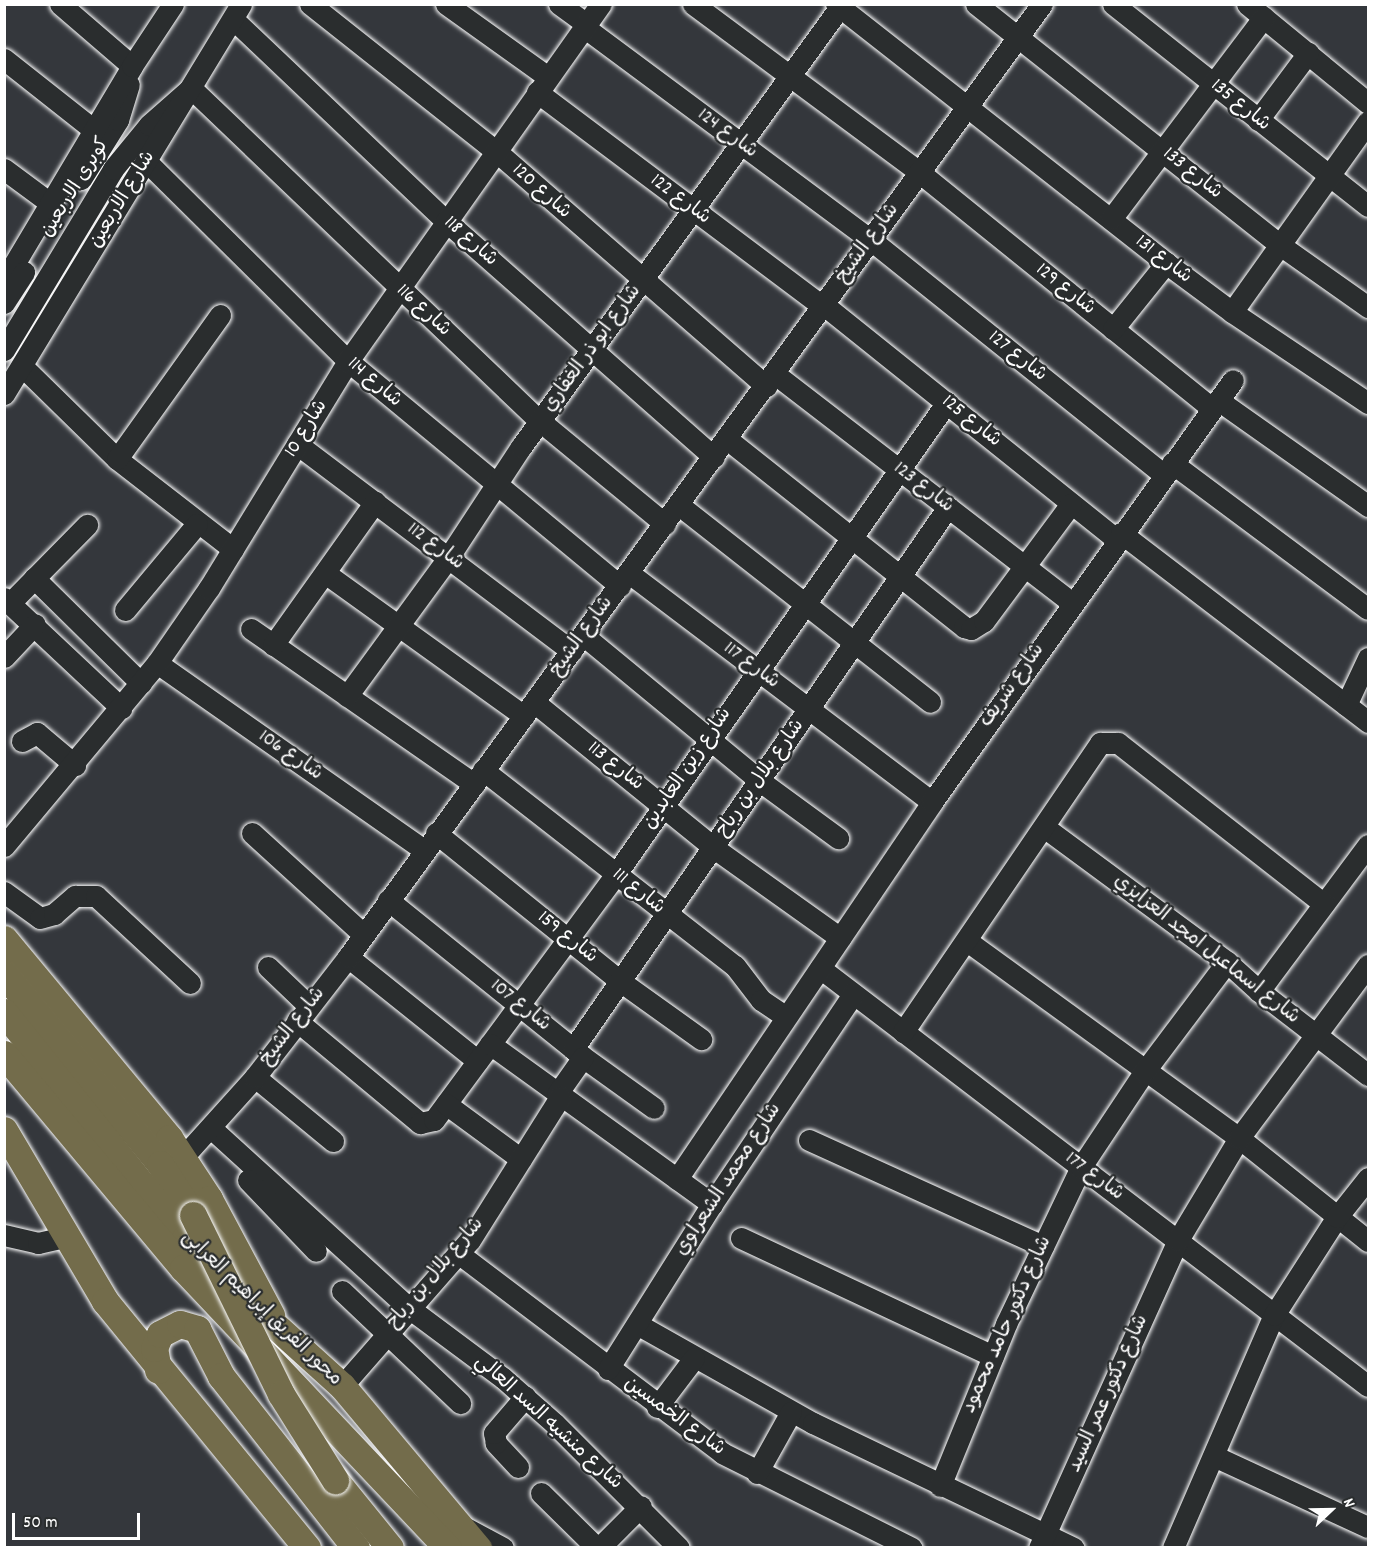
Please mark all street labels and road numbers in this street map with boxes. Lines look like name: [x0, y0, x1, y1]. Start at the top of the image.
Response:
street label: شارع 135: [1205, 75, 1275, 137]
street label: شارع 124: [692, 104, 762, 164]
street label: كوبرى الاربعين: [36, 134, 116, 242]
street label: شارع 133: [1157, 143, 1227, 205]
street label: شارع الاربعين: [85, 147, 161, 253]
street label: شارع 120: [506, 159, 576, 225]
street label: شارع 122: [645, 169, 715, 231]
street label: شارع الشيخ: [831, 199, 905, 289]
street label: شارع 118: [438, 211, 502, 273]
street label: شارع 131: [1130, 230, 1196, 290]
street label: شارع 129: [1030, 259, 1100, 321]
street label: شارع 116: [391, 280, 455, 342]
street label: شارع ابو ذر الغفاري: [539, 280, 647, 418]
street label: شارع 127: [983, 326, 1051, 388]
street label: شارع 114: [342, 353, 406, 413]
street label: شارع 125: [936, 391, 1006, 453]
street label: شارع 10: [280, 396, 334, 462]
street label: شارع 123: [888, 457, 958, 519]
street label: شارع 112: [402, 518, 468, 576]
street label: شارع الشيخ: [545, 592, 619, 682]
street label: شارع 117: [718, 637, 784, 695]
street label: شارع شريف: [975, 639, 1051, 733]
street label: شارع زين العابدين: [638, 703, 738, 835]
street label: شارع بلال بن رباح: [711, 715, 811, 843]
street label: شارع 106: [253, 725, 327, 787]
street label: شارع 113: [582, 737, 648, 797]
street label: شارع 111: [607, 863, 669, 921]
street label: شارع اسماعيل امجد العزايزي: [1108, 870, 1304, 1030]
street label: شارع 159: [532, 906, 602, 970]
street label: شارع 107: [485, 974, 555, 1038]
street label: شارع الشيخ: [255, 983, 331, 1071]
street label: شارع محمد الشعراوي: [671, 1099, 787, 1261]
street label: شارع 177: [1060, 1147, 1128, 1207]
street label: شارع بلال بن رباح: [382, 1213, 490, 1335]
street label: محور الفريق إبراهيم العرابى: [176, 1226, 346, 1392]
street label: شارع دكتور حامد محمود: [958, 1233, 1058, 1417]
street label: شارع دكتور عمر السيد: [1063, 1311, 1155, 1477]
street label: شارع منشيه السد العالي: [469, 1350, 627, 1496]
street label: شارع الخمسين: [619, 1372, 729, 1462]

